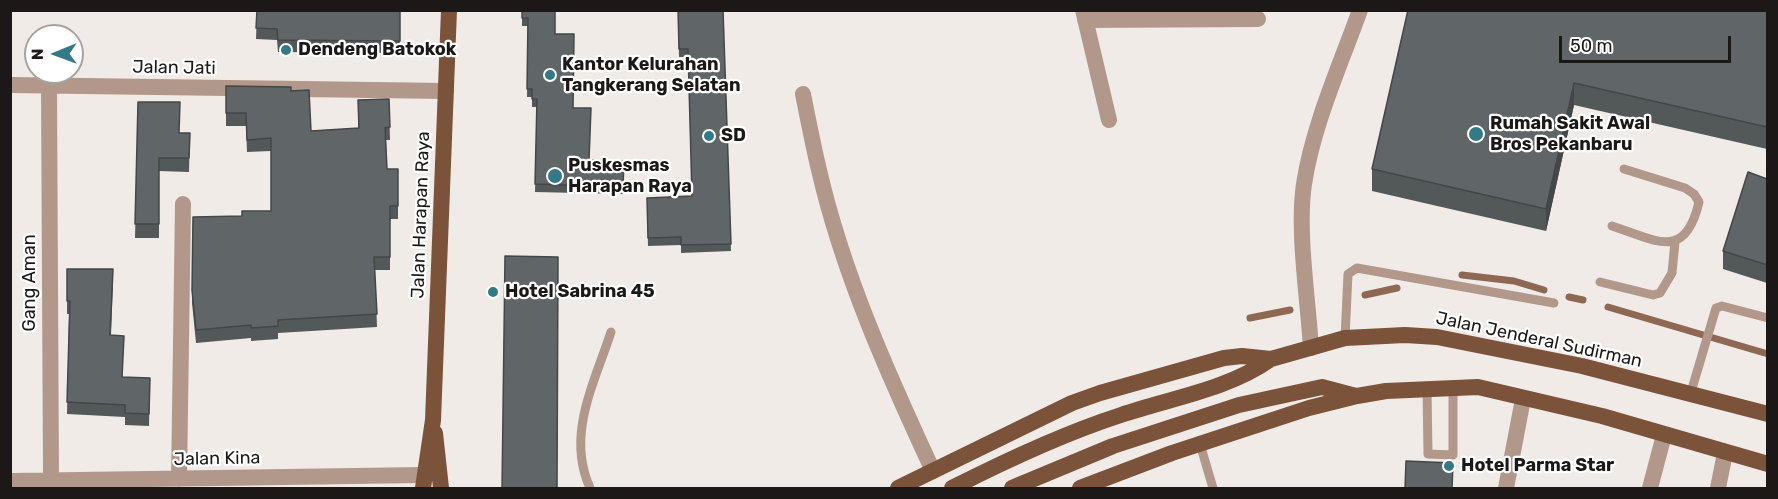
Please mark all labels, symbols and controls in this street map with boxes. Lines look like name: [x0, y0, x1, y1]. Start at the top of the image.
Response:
north arrow: [24, 24, 84, 84]
scale bar: [1562, 24, 1734, 62]
text: 50 m: [1570, 35, 1613, 57]
place label: Dendeng Batokok: [298, 39, 456, 61]
marker: Dendeng Batokok: [279, 43, 293, 57]
text: N: [28, 48, 47, 60]
place label: Kantor Kelurahan Tangkerang Selatan: [562, 54, 741, 97]
street label: Jalan Jati: [132, 56, 216, 80]
marker: Kantor Kelurahan Tangkerang Selatan: [543, 68, 557, 82]
place label: Rumah Sakit Awal Bros Pekanbaru: [1490, 113, 1650, 156]
place label: SD: [721, 125, 746, 147]
marker: Rumah Sakit Awal Bros Pekanbaru: [1467, 125, 1485, 143]
marker: SD: [702, 129, 716, 143]
street label: Jalan Harapan Raya: [407, 131, 435, 299]
place label: Puskesmas Harapan Raya: [568, 155, 692, 198]
marker: Puskesmas Harapan Raya: [546, 167, 564, 185]
street label: Gang Aman: [19, 234, 41, 332]
place label: Hotel Sabrina 45: [505, 281, 655, 303]
marker: Hotel Sabrina 45: [486, 285, 500, 299]
street label: Jalan Jenderal Sudirman: [1434, 308, 1644, 372]
street label: Jalan Kina: [173, 447, 261, 471]
place label: Hotel Parma Star: [1461, 455, 1614, 477]
marker: Hotel Parma Star: [1442, 459, 1456, 473]

